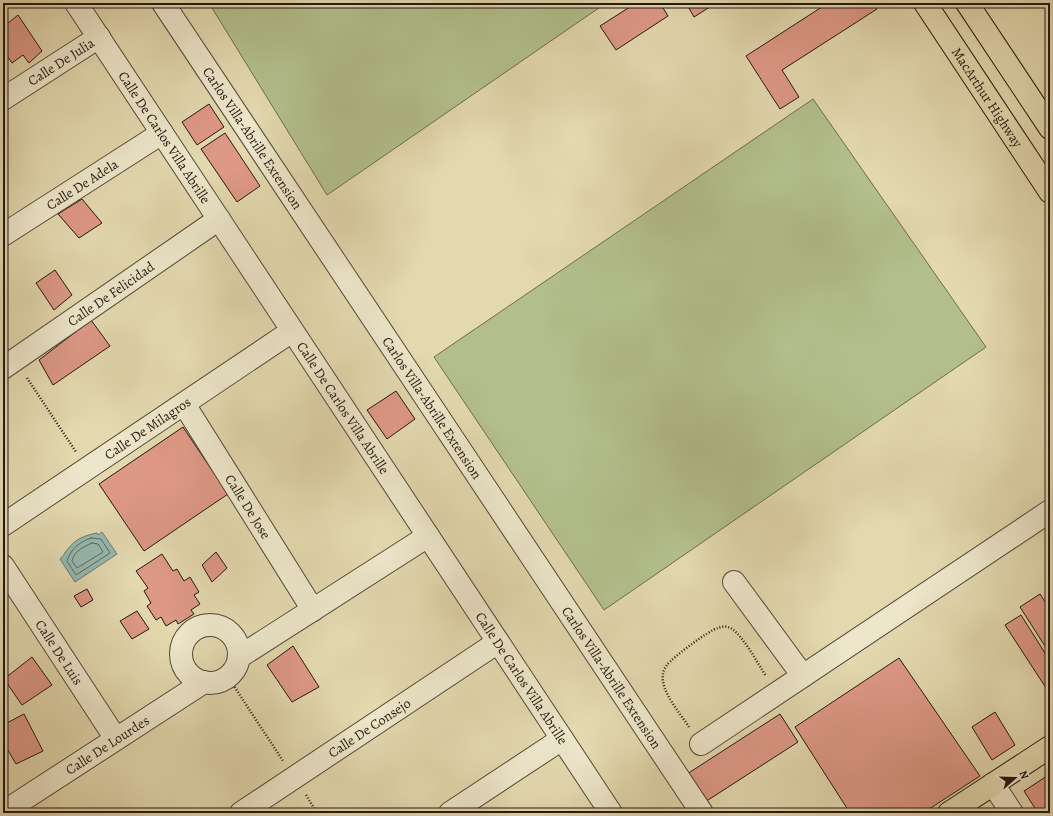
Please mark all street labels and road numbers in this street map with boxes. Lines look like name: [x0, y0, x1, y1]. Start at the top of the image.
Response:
street label: Calle De Julia: [24, 33, 99, 91]
street label: MacArthur Highway: [947, 44, 1027, 152]
street label: Carlos Villa-Abrille Extension: [198, 63, 307, 213]
street label: Calle De Carlos Villa Abrille: [114, 68, 215, 208]
street label: Calle De Adela: [43, 154, 122, 215]
street label: Calle De Felicidad: [64, 257, 159, 331]
street label: Carlos Villa-Abrille Extension: [378, 333, 486, 483]
street label: Calle De Carlos Villa Abrille: [292, 338, 394, 478]
street label: Calle De Milagros: [101, 393, 195, 464]
street label: Calle De Jose: [220, 471, 275, 543]
street label: Carlos Villa-Abrille Extension: [557, 603, 666, 753]
street label: Calle De Carlos Villa Abrille: [471, 608, 572, 748]
street label: Calle De Luis: [31, 616, 87, 689]
street label: Calle De Consejo: [324, 694, 415, 763]
street label: Calle De Lourdes: [62, 711, 153, 779]

